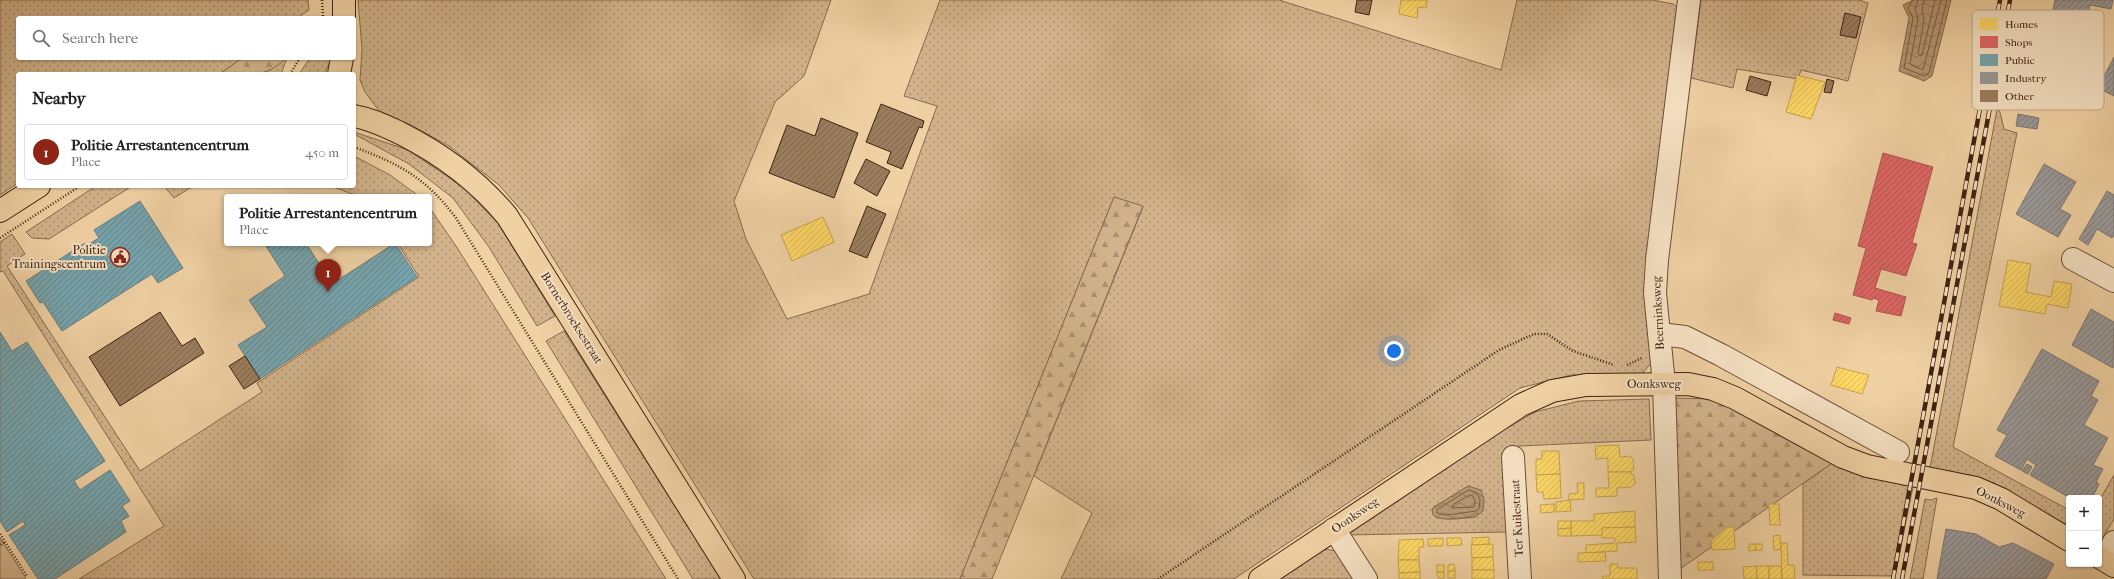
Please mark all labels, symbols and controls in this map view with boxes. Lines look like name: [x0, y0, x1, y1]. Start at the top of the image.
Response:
legend: [1972, 10, 2104, 110]
search box: [16, 16, 356, 60]
text: Homes: [2005, 18, 2038, 31]
icon: search: [30, 27, 52, 49]
text: Search here: [62, 29, 138, 47]
text: Shops: [2005, 36, 2032, 49]
text: Public: [2005, 54, 2035, 67]
text: Industry: [2005, 72, 2047, 85]
text: Nearby: [32, 88, 86, 108]
text: Other: [2005, 90, 2034, 103]
text: Politie Arrestantencentrum: [71, 136, 249, 154]
text: 1: [44, 145, 48, 160]
text: 450 m: [305, 145, 339, 160]
text: Place: [71, 154, 101, 169]
popup: [224, 194, 432, 246]
text: Politie Arrestantencentrum: [239, 204, 417, 222]
text: Place: [239, 222, 269, 237]
place label: Politie Trainingscentrum: [12, 243, 106, 271]
public building icon: Politie Trainingscentrum: [109, 246, 131, 268]
pin: 1: [315, 259, 341, 292]
street label: Bornerbroeksestraat: [538, 269, 606, 367]
street label: Beerninksweg: [1649, 275, 1667, 350]
your location: [1384, 341, 1404, 361]
street label: Oonksweg: [1627, 377, 1682, 391]
street label: Ter Kuilestraat: [1508, 478, 1526, 557]
street label: Oonksweg: [1974, 483, 2029, 521]
street label: Oonksweg: [1329, 494, 1382, 536]
map controls: [2066, 495, 2102, 567]
button: +: [2066, 495, 2102, 531]
button: −: [2066, 531, 2102, 567]

